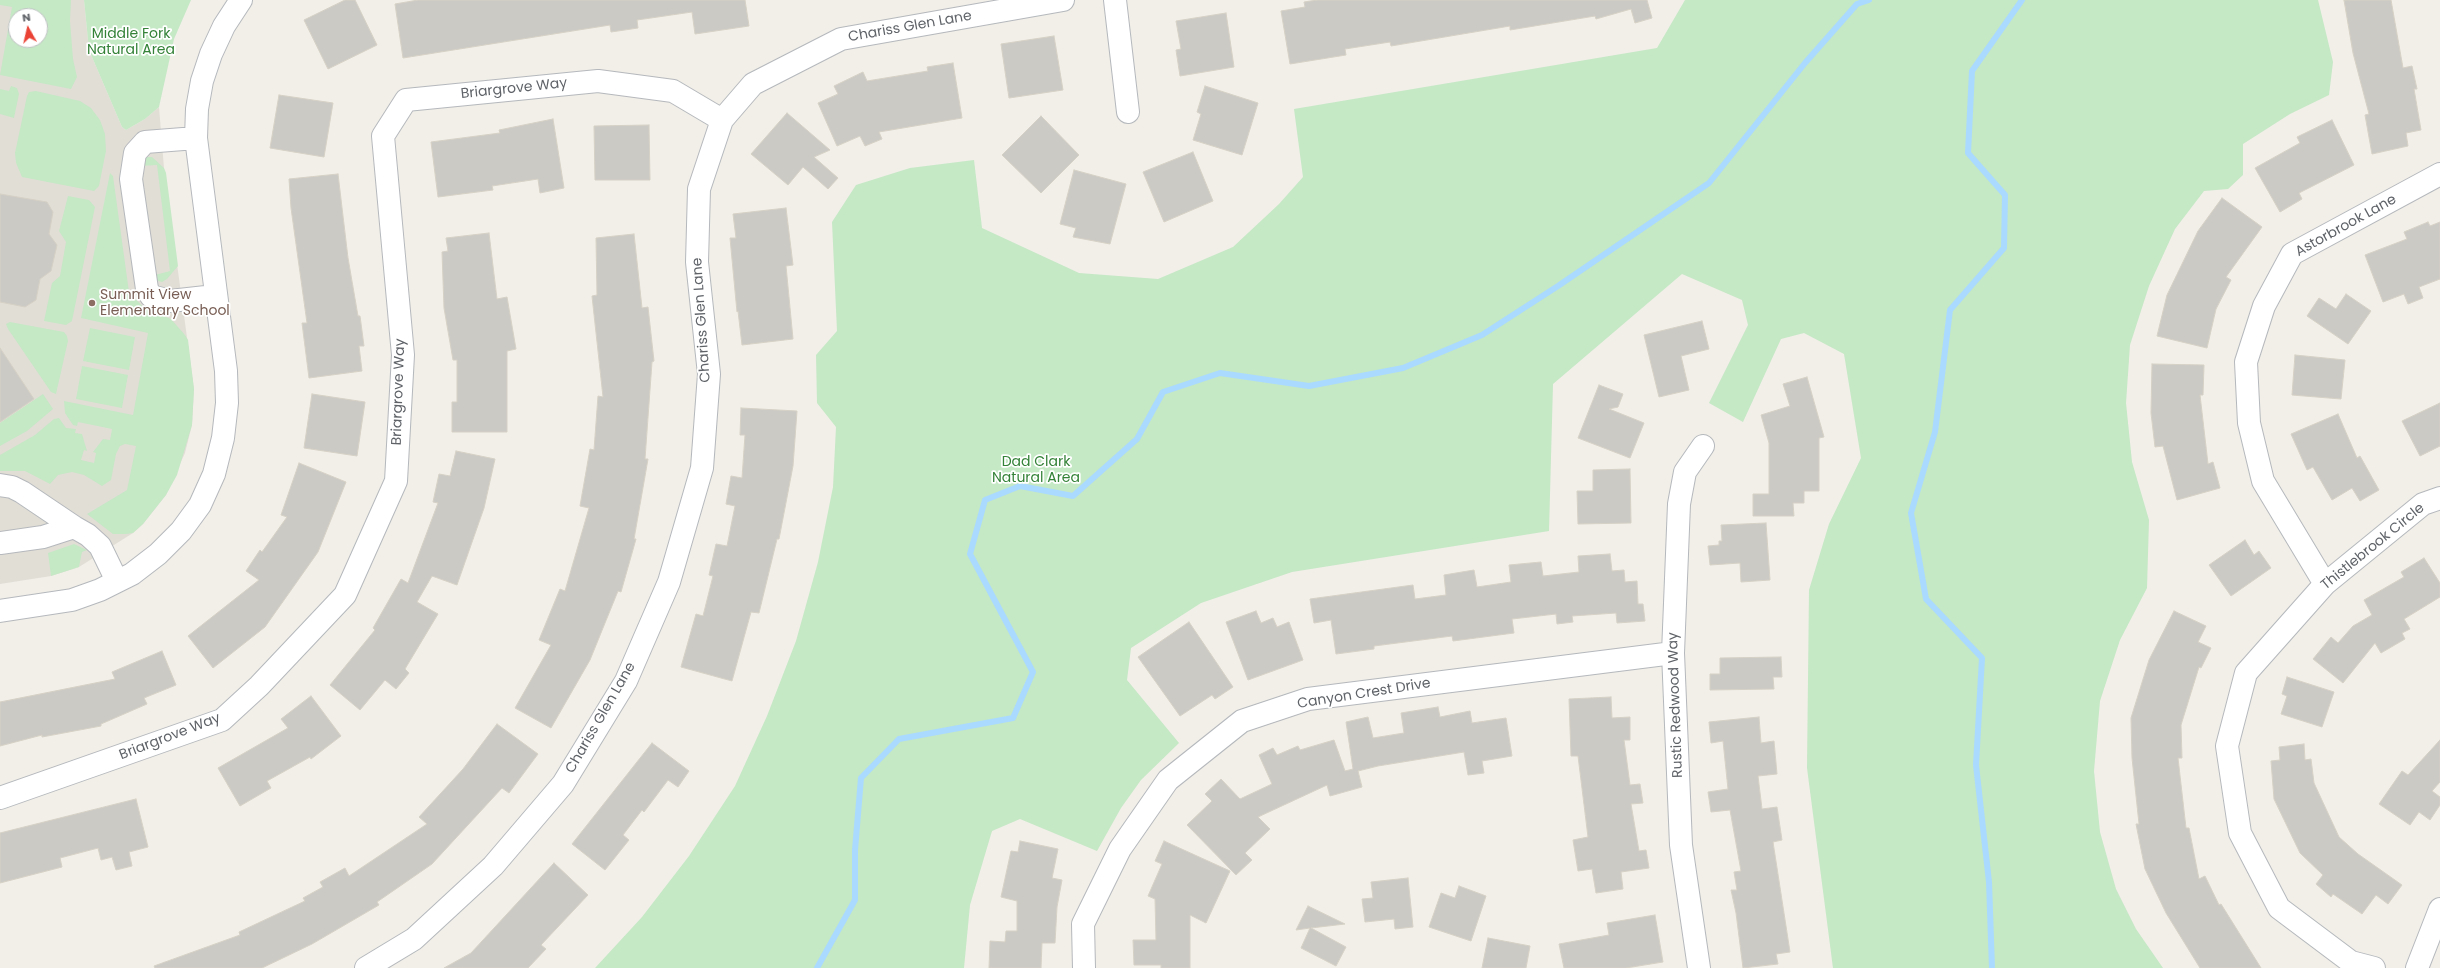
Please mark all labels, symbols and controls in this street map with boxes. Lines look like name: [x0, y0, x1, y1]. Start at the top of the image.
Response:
north arrow: [8, 8, 48, 48]
street label: Chariss Glen Lane: [847, 8, 973, 46]
text: N: [21, 9, 32, 26]
park label: Middle Fork Natural Area: [87, 26, 175, 58]
street label: Briargrove Way: [460, 75, 568, 103]
street label: Astorbrook Lane: [2293, 191, 2399, 261]
street label: Chariss Glen Lane: [689, 257, 715, 383]
place label: Summit View Elementary School: [100, 287, 230, 320]
marker: Summit View Elementary School: [87, 298, 97, 308]
street label: Briargrove Way: [389, 338, 409, 446]
park label: Dad Clark Natural Area: [992, 454, 1080, 486]
street label: Thistlebrook Circle: [2318, 500, 2428, 594]
street label: Rustic Redwood Way: [1665, 632, 1687, 778]
street label: Chariss Glen Lane: [562, 660, 640, 776]
street label: Canyon Crest Drive: [1296, 675, 1432, 713]
street label: Briargrove Way: [117, 710, 223, 764]

